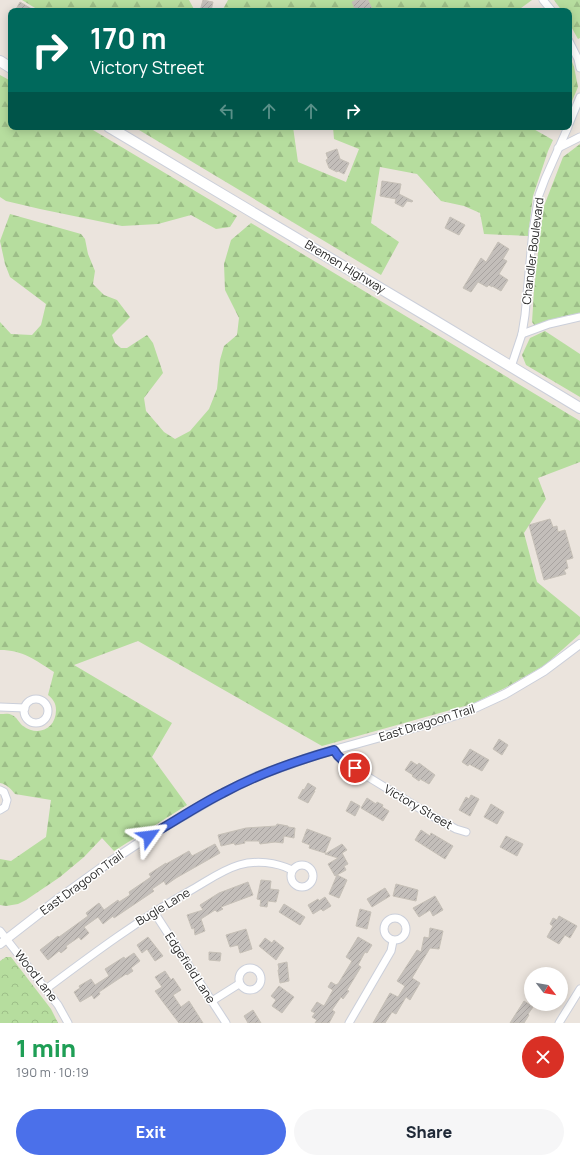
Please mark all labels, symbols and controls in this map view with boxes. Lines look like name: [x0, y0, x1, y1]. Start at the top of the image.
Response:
text: 170 m: [90, 19, 166, 57]
icon: right: [24, 24, 76, 76]
text: Victory Street: [90, 55, 205, 79]
icon: left: [216, 100, 238, 122]
icon: ahead: [258, 100, 280, 122]
icon: ahead: [300, 100, 322, 122]
icon: right: [342, 100, 364, 122]
street label: Chandler Boulevard: [517, 196, 548, 306]
street label: Bremen Highway: [302, 236, 389, 298]
street label: East Dragoon Trail: [377, 700, 477, 745]
pin: [338, 751, 372, 785]
icon: arrive: [344, 757, 366, 779]
street label: Victory Street: [381, 780, 456, 833]
position arrow: [128, 815, 170, 857]
street label: East Dragoon Trail: [36, 846, 127, 919]
street label: Bugle Lane: [132, 884, 193, 929]
street label: Edgefield Lane: [161, 929, 220, 1007]
street label: Wood Lane: [11, 946, 62, 1005]
north arrow: [524, 967, 568, 1011]
map controls: [524, 967, 568, 1011]
text: 1 min: [16, 1031, 76, 1064]
button: close: [522, 1036, 564, 1078]
text: 190 m · 10:19: [16, 1063, 89, 1081]
button: Exit: [16, 1109, 286, 1155]
button: Share: [294, 1109, 564, 1155]

